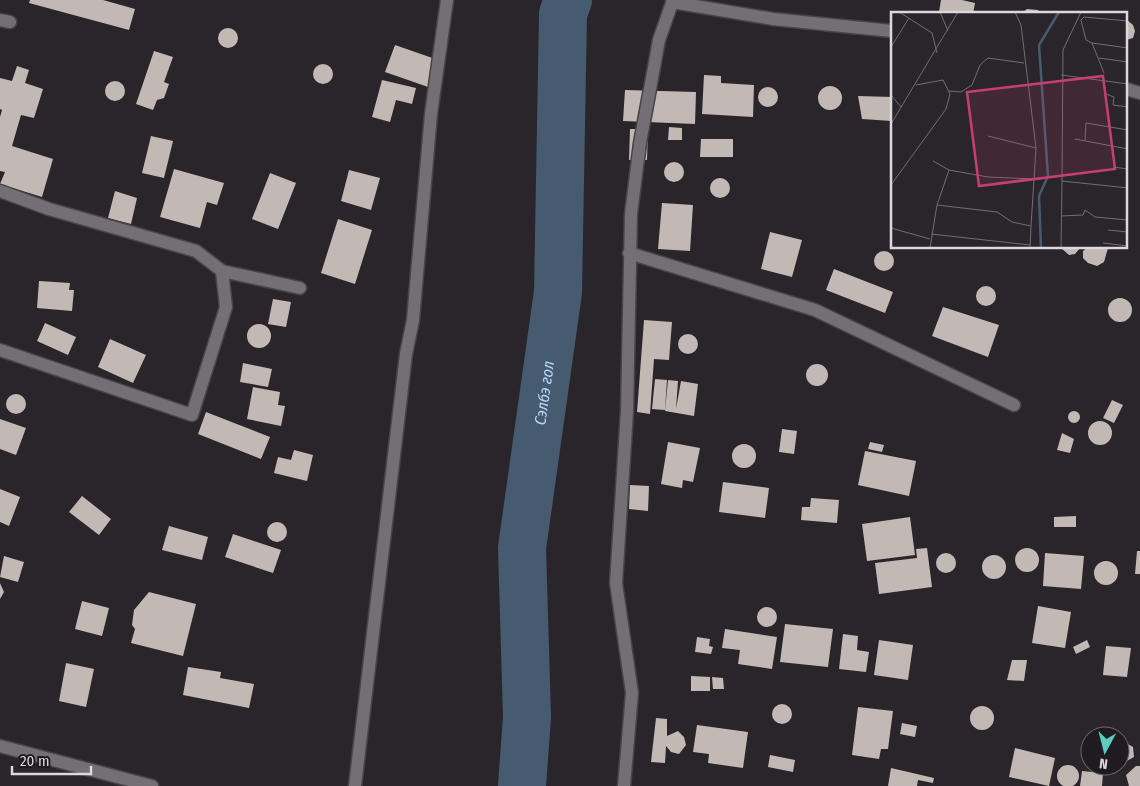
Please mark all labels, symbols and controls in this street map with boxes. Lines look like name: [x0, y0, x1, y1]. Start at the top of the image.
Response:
inset map: [891, 12, 1128, 249]
water label: Сэлбэ гол: [530, 359, 558, 426]
north arrow: [1080, 726, 1130, 776]
scale bar: [12, 744, 91, 776]
text: 20 m: [20, 752, 50, 770]
text: N: [1098, 754, 1109, 772]

